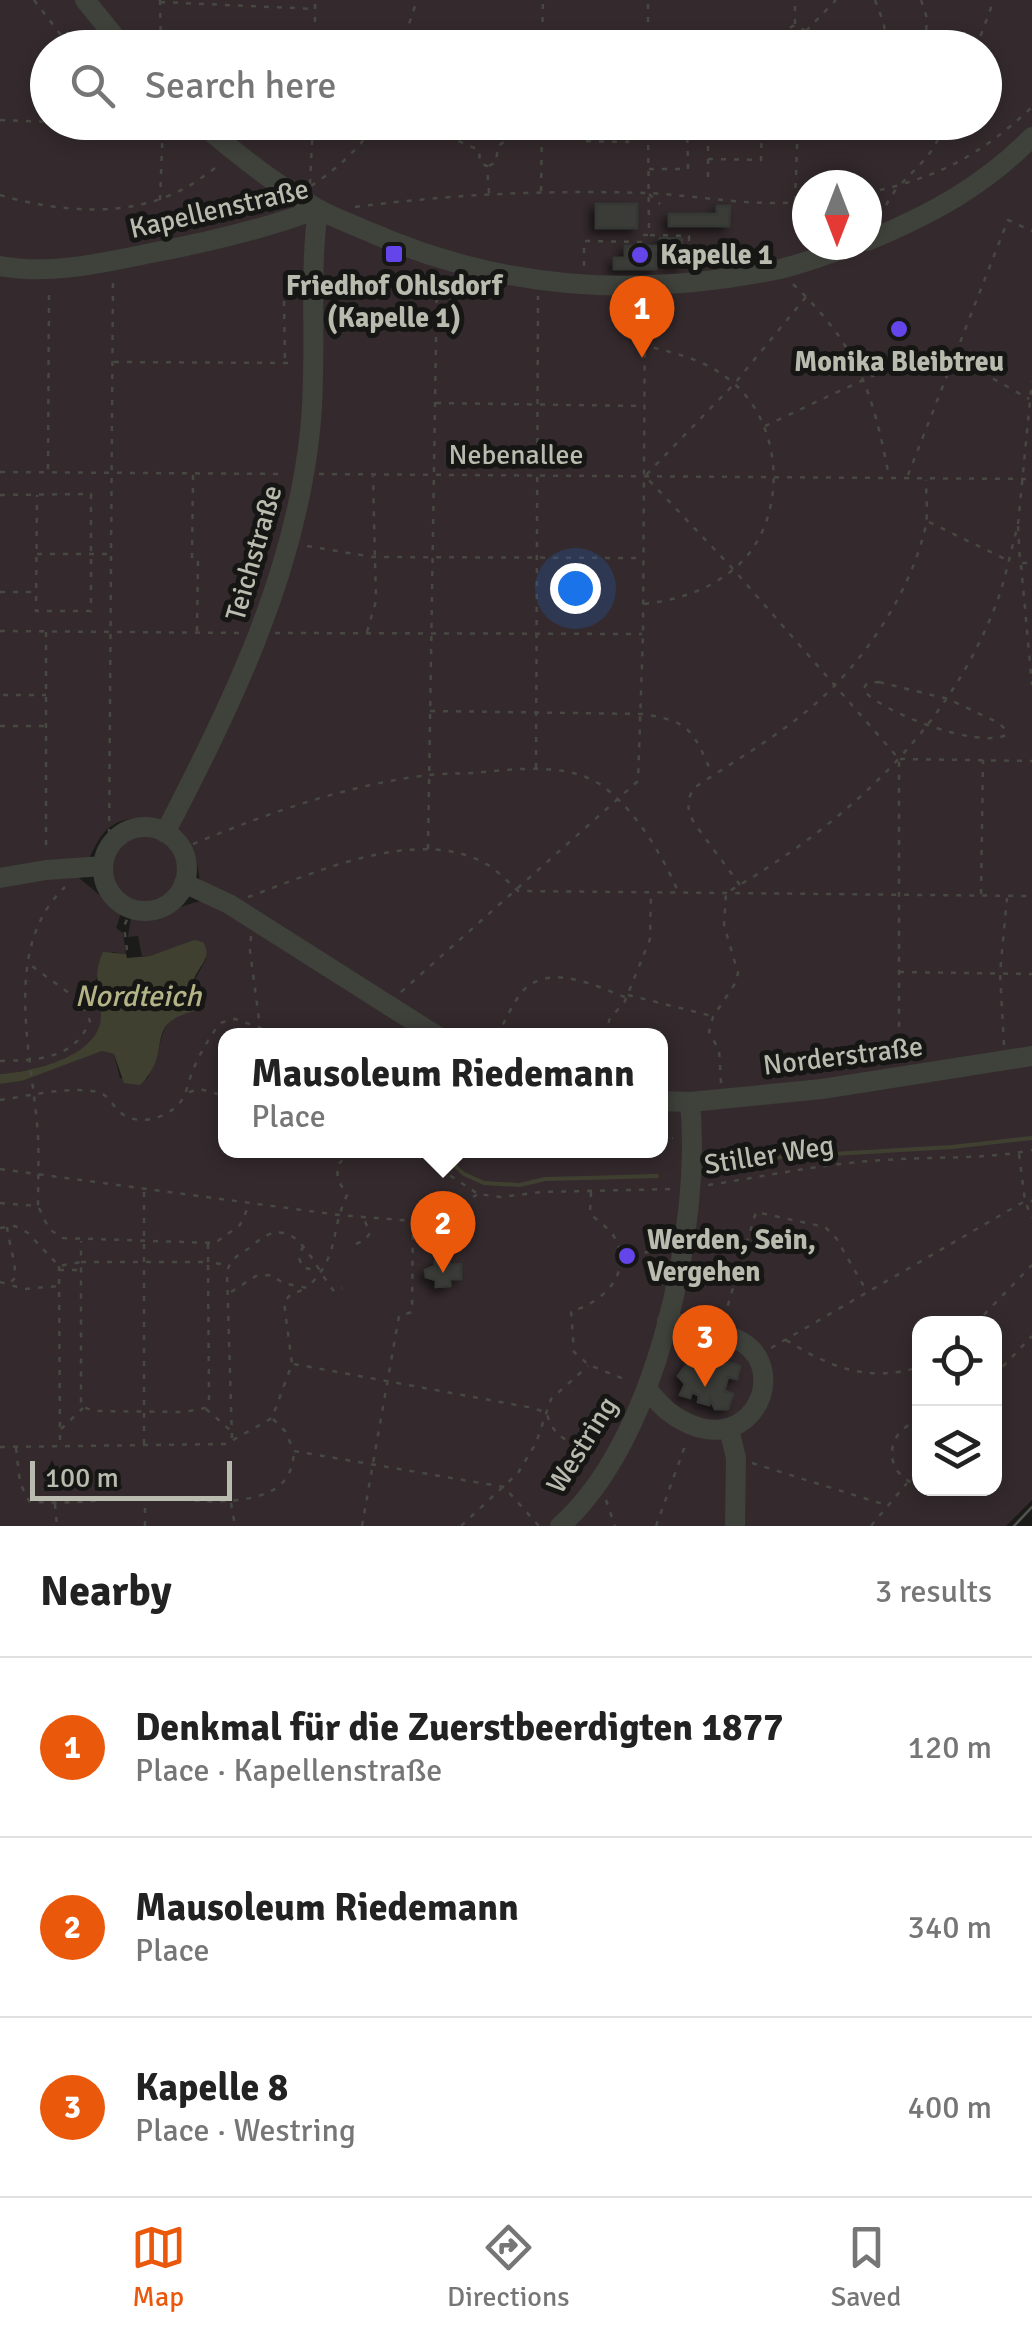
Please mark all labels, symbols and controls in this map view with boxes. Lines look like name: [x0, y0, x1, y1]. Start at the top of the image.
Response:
search box: [30, 30, 1002, 140]
icon: search: [65, 58, 120, 113]
text: Search here: [145, 62, 337, 109]
north arrow: [792, 170, 882, 260]
street label: Kapellenstraße: [126, 172, 312, 246]
place label: Kapelle 1: [660, 238, 773, 272]
marker: Friedhof Ohlsdorf (Kapelle 1): [383, 243, 405, 265]
marker: Kapelle 1: [629, 244, 651, 266]
place label: Friedhof Ohlsdorf (Kapelle 1): [286, 269, 504, 335]
pin: 1: [610, 276, 674, 358]
marker: Monika Bleibtreu: [888, 318, 910, 340]
place label: Monika Bleibtreu: [794, 345, 1004, 379]
street label: Nebenallee: [448, 438, 584, 472]
street label: Teichstraße: [218, 481, 290, 625]
your location: [550, 563, 601, 614]
water label: Nordteich: [75, 978, 202, 1015]
popup: [218, 1028, 668, 1158]
street label: Norderstraße: [761, 1029, 925, 1083]
text: Mausoleum Riedemann: [251, 1050, 635, 1097]
text: Place: [251, 1097, 326, 1136]
street label: Stiller Weg: [702, 1128, 836, 1182]
pin: 2: [410, 1190, 476, 1273]
place label: Werden, Sein, Vergehen: [647, 1223, 816, 1289]
marker: Werden, Sein, Vergehen: [616, 1245, 638, 1267]
pin: 3: [672, 1304, 738, 1387]
map controls: [912, 1316, 1002, 1496]
button: locate: [912, 1316, 1002, 1406]
street label: Westring: [539, 1391, 625, 1499]
button: layers: [912, 1406, 1002, 1496]
scale bar: [30, 1456, 232, 1500]
text: 100 m: [45, 1461, 119, 1495]
text: Nearby: [40, 1566, 172, 1617]
text: 3 results: [875, 1572, 992, 1611]
text: Denkmal für die Zuerstbeerdigten 1877: [135, 1704, 784, 1751]
text: 1: [64, 1728, 81, 1767]
text: 120 m: [908, 1728, 992, 1767]
text: Place · Kapellenstraße: [135, 1751, 442, 1790]
text: Mausoleum Riedemann: [135, 1884, 519, 1931]
text: 2: [64, 1908, 81, 1947]
text: 340 m: [908, 1908, 992, 1947]
text: Place: [135, 1931, 210, 1970]
text: Kapelle 8: [135, 2064, 288, 2111]
text: 3: [64, 2088, 81, 2127]
text: 400 m: [908, 2088, 992, 2127]
text: Place · Westring: [135, 2111, 356, 2150]
tab: Map: [131, 2220, 186, 2314]
tab: Directions: [447, 2220, 569, 2314]
tab: Saved: [831, 2220, 901, 2314]

